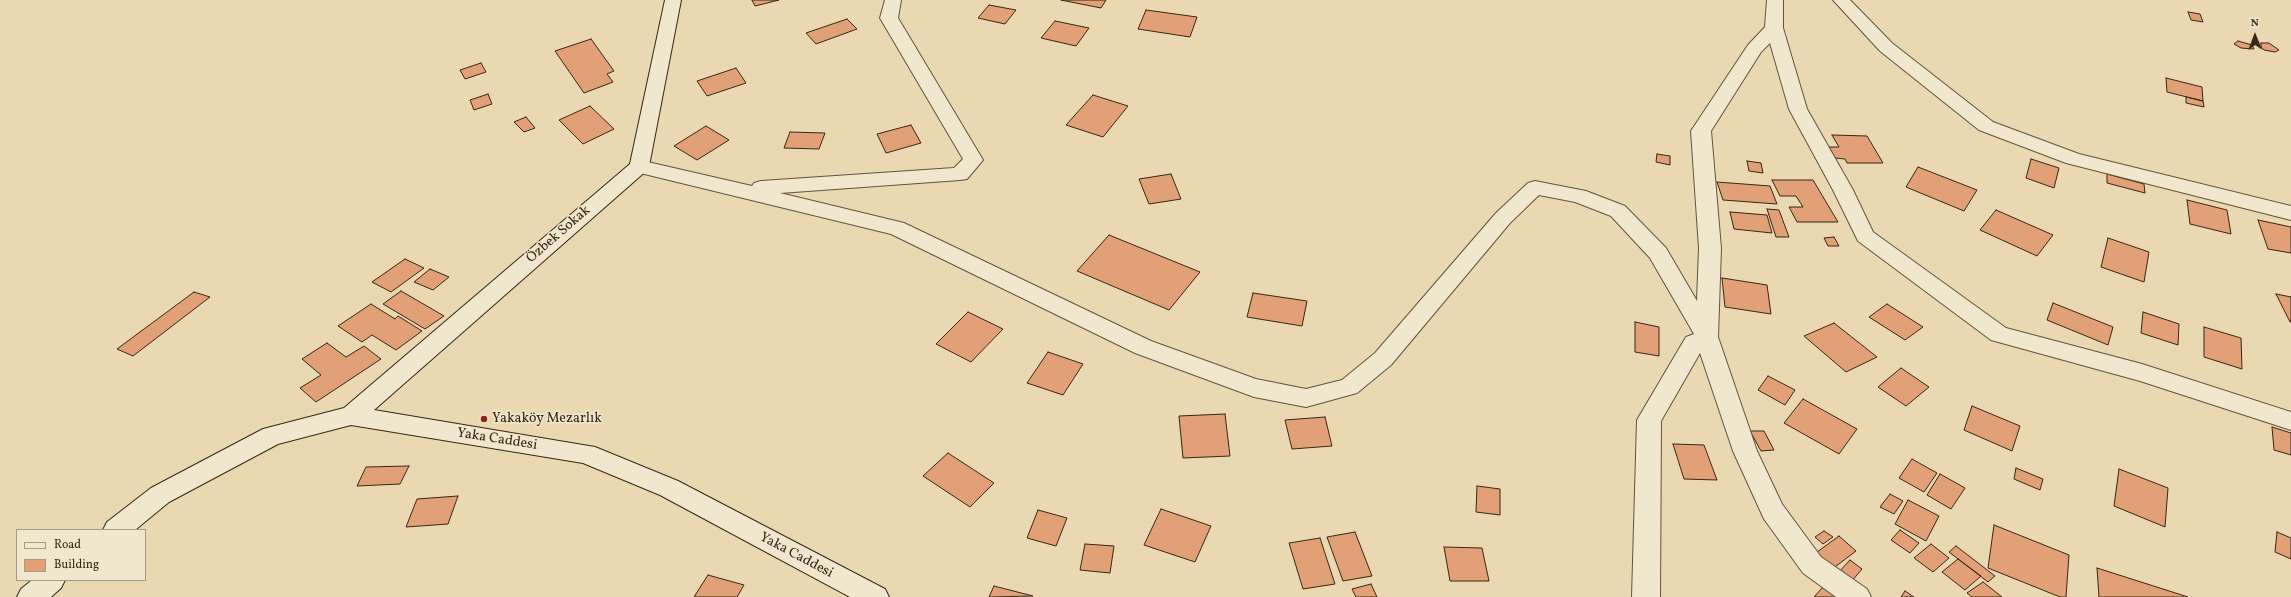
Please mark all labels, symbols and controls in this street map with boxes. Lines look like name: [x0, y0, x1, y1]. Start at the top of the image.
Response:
north arrow: [2235, 16, 2275, 56]
text: N: [2251, 16, 2259, 31]
street label: Özbek Sokak: [524, 203, 594, 267]
place label: Yakaköy Mezarlık: [492, 411, 602, 427]
marker: Yakaköy Mezarlık: [479, 414, 489, 424]
street label: Yaka Caddesi: [456, 425, 538, 455]
legend: [16, 529, 146, 581]
street label: Yaka Caddesi: [756, 530, 836, 582]
text: Road: [54, 537, 81, 553]
text: Building: [54, 557, 99, 573]

